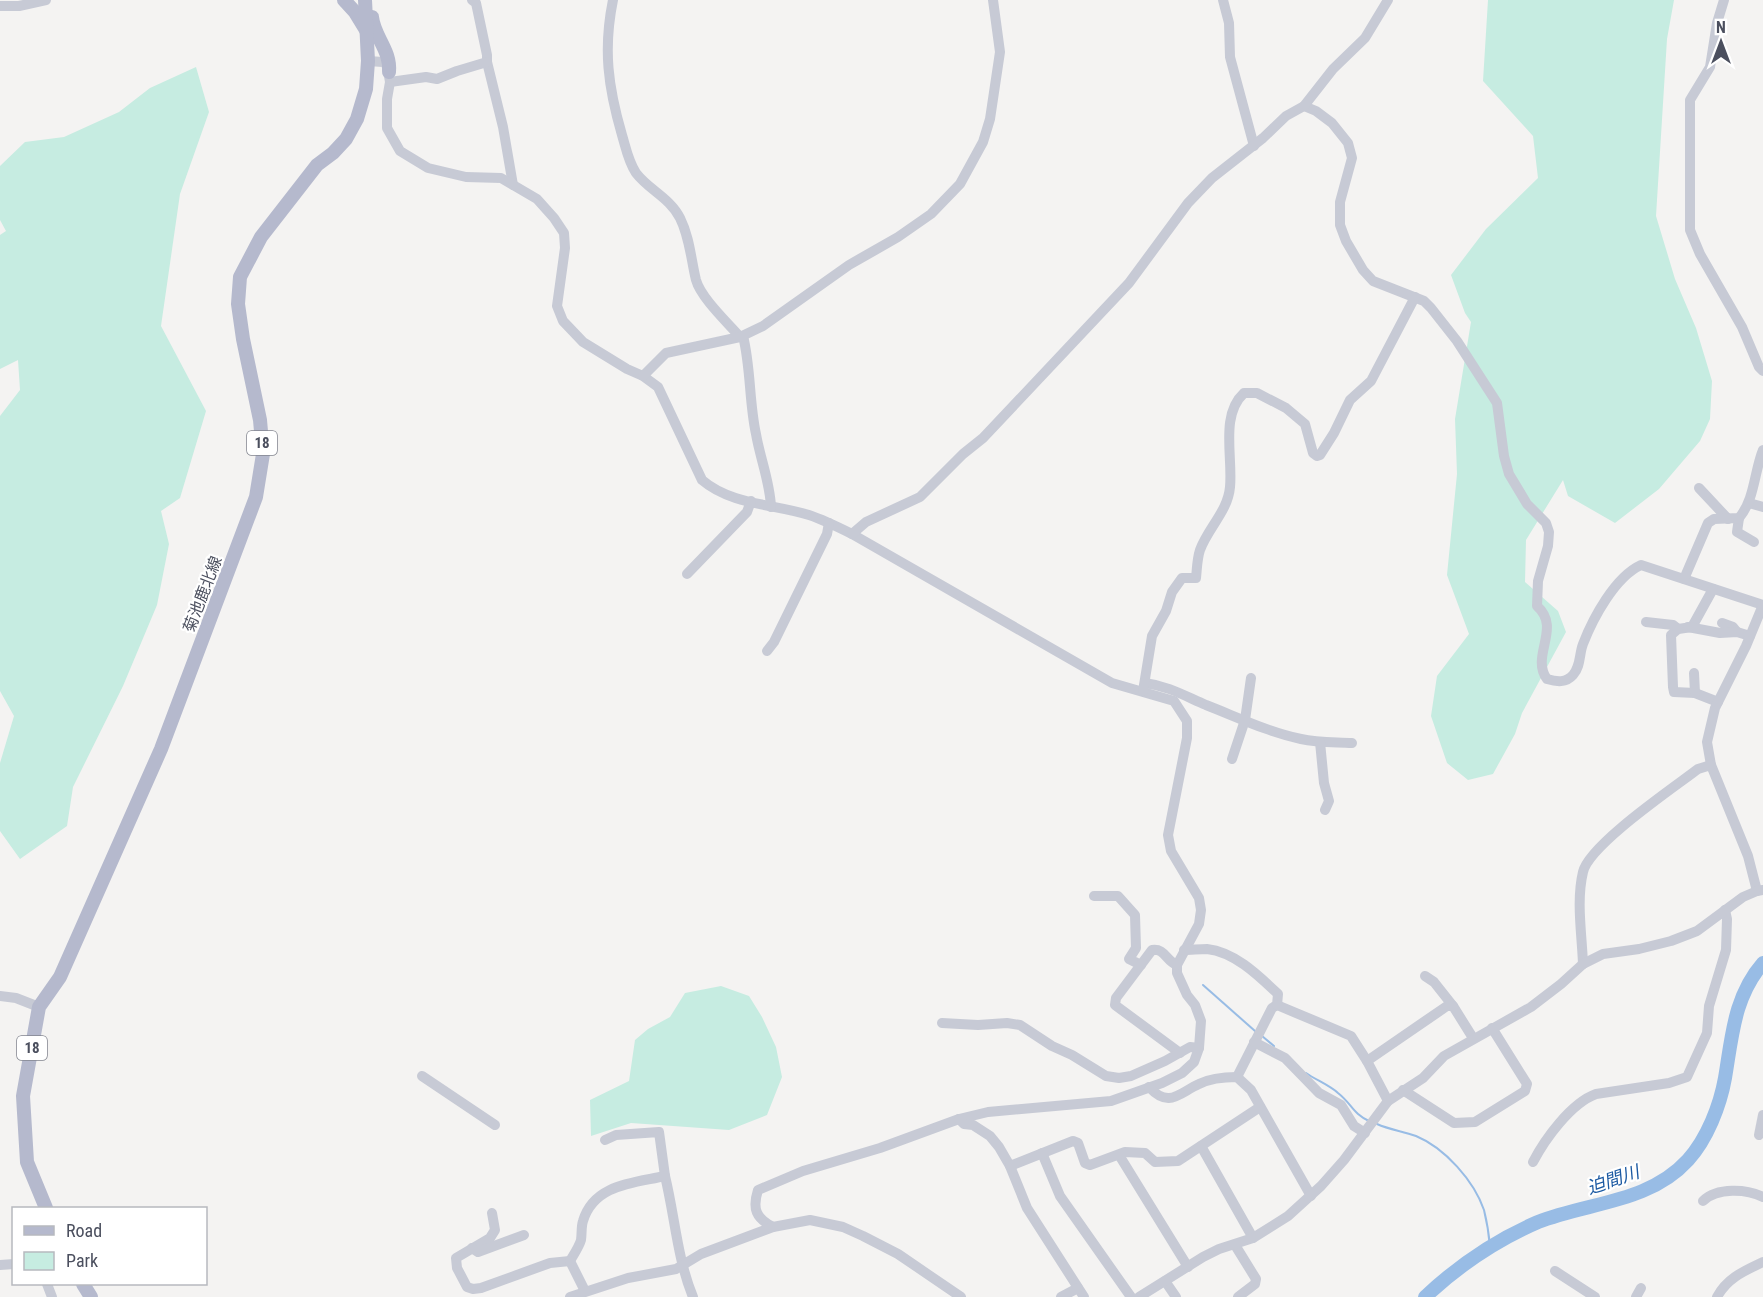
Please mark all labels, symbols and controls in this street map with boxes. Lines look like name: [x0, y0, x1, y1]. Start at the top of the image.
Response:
north arrow: [1691, 12, 1751, 72]
text: N: [1716, 18, 1726, 37]
road number: 18: [247, 431, 277, 455]
street label: 菊池鹿北線: [179, 553, 226, 635]
road number: 18: [17, 1036, 47, 1060]
water label: 迫間川: [1584, 1160, 1644, 1198]
legend: [12, 1207, 207, 1285]
text: Road: [66, 1220, 102, 1241]
text: Park: [66, 1250, 98, 1271]

